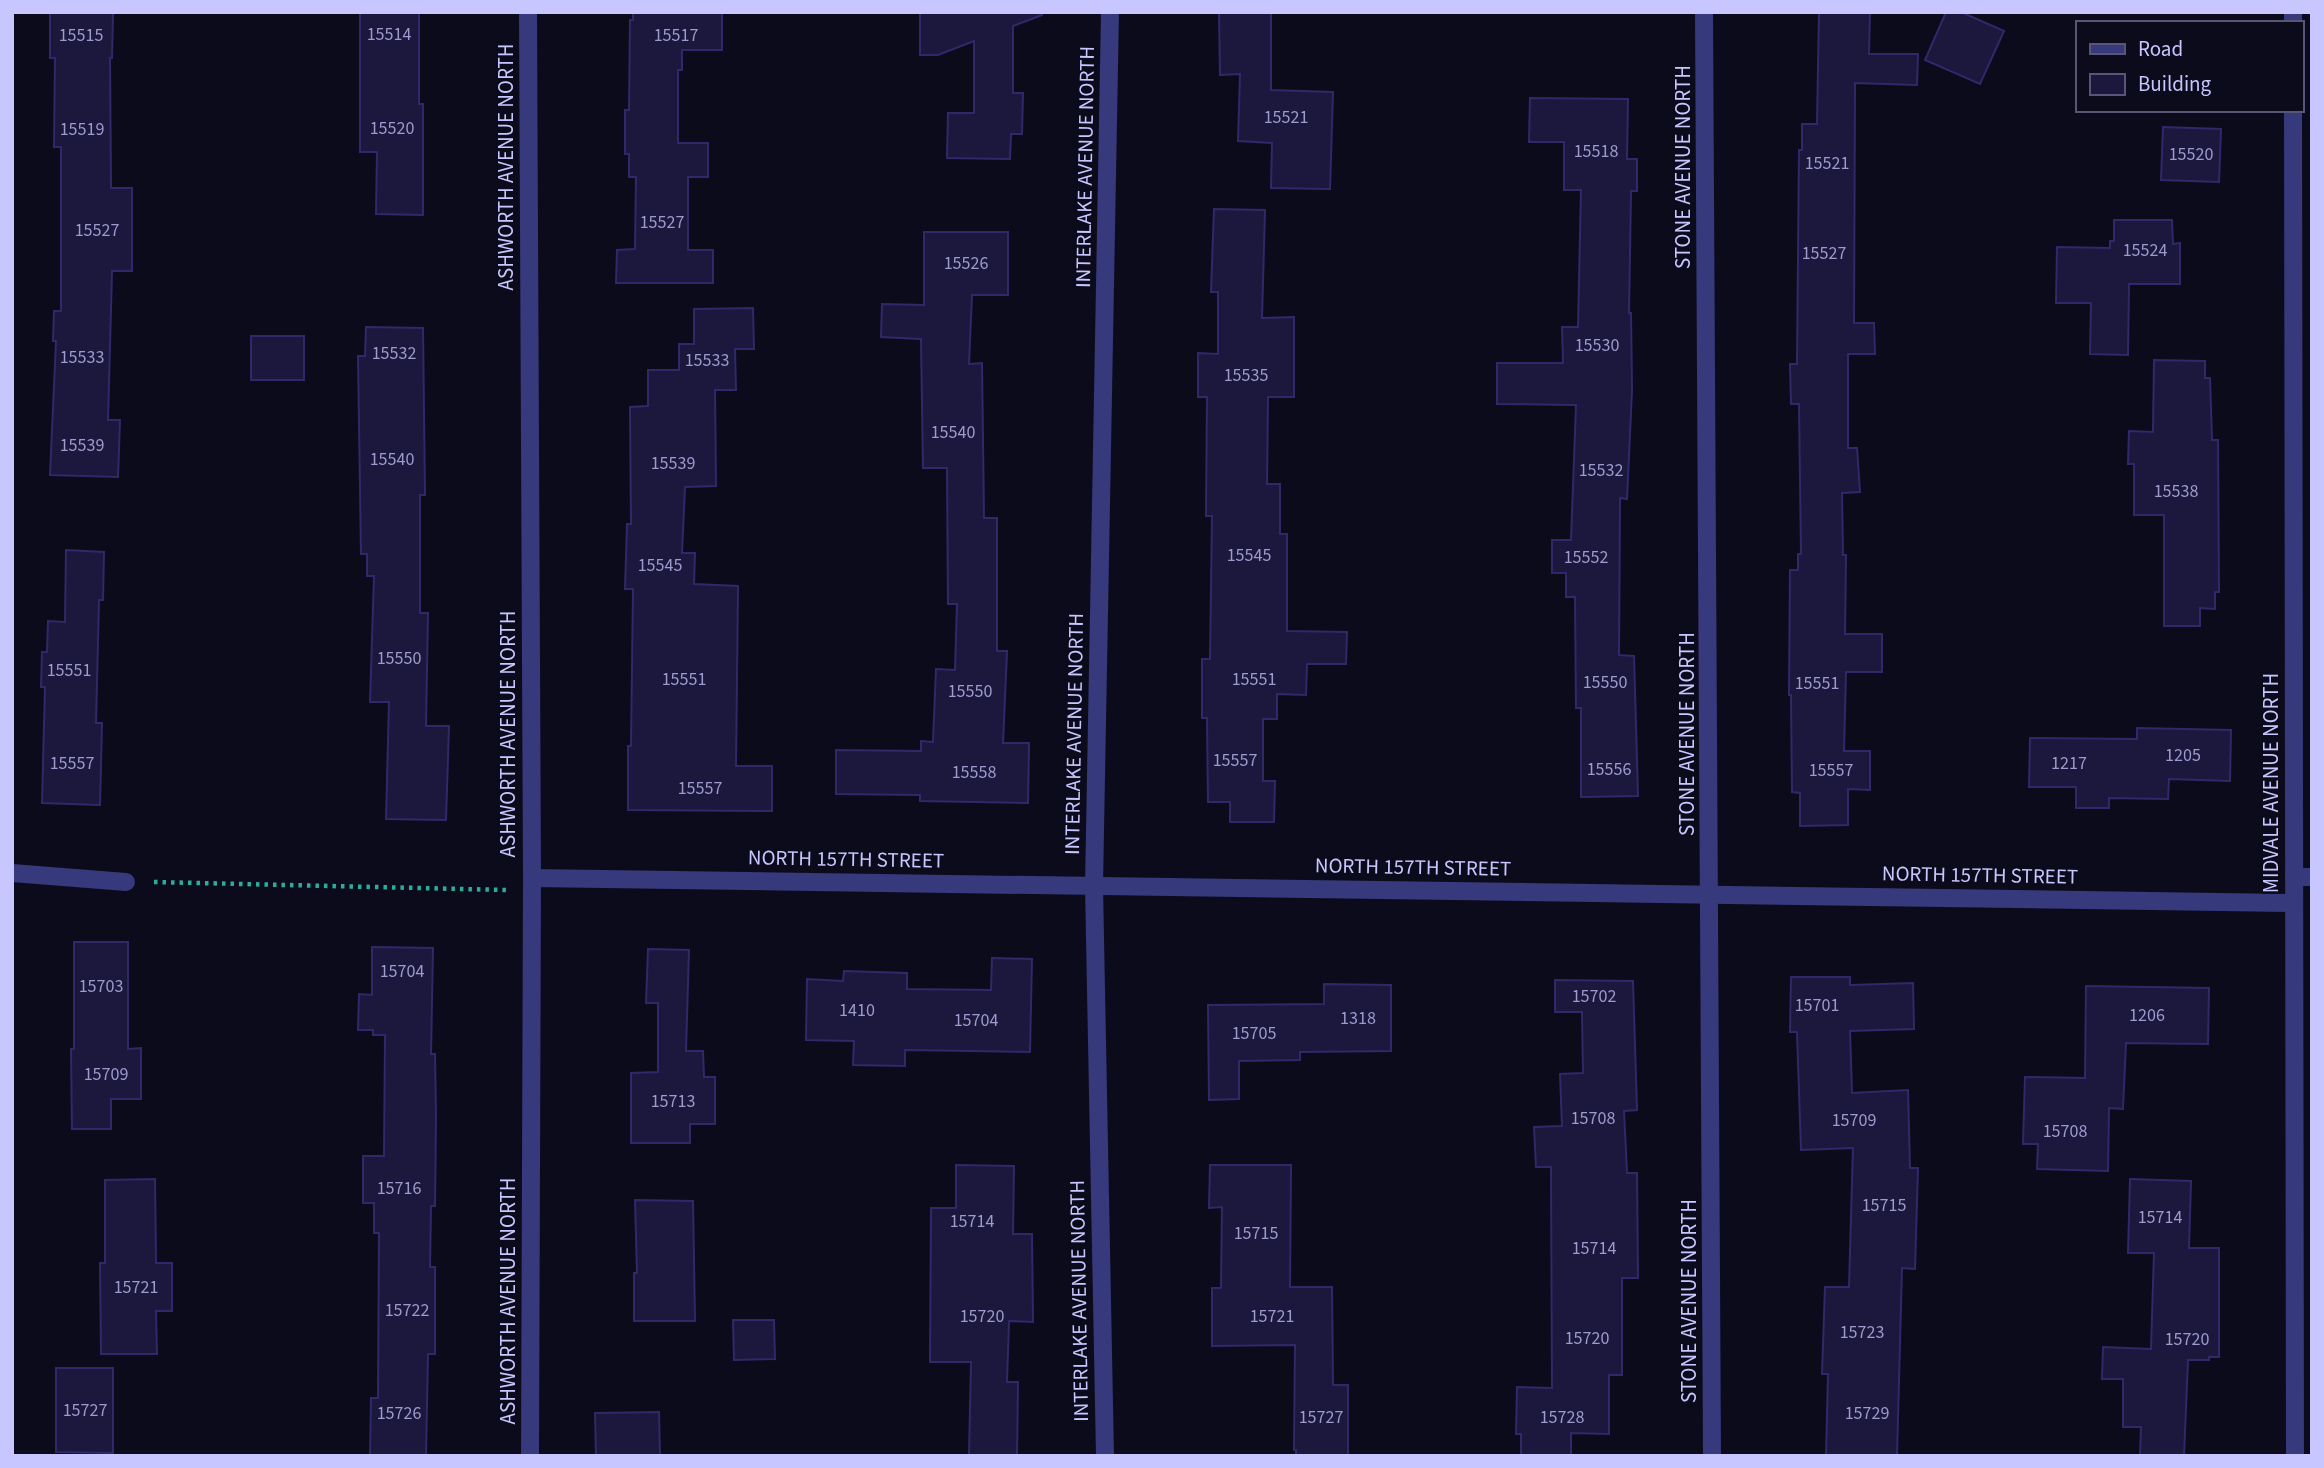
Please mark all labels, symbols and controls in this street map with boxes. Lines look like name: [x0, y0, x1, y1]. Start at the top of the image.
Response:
legend: [2076, 21, 2303, 112]
house number: 15514: [367, 22, 411, 47]
house number: 15515: [59, 23, 103, 48]
house number: 15517: [654, 23, 698, 48]
text: Road: [2138, 34, 2183, 64]
street label: ASHWORTH AVENUE NORTH: [491, 44, 521, 290]
street label: INTERLAKE AVENUE NORTH: [1068, 46, 1102, 288]
street label: STONE AVENUE NORTH: [1668, 65, 1698, 269]
text: Building: [2138, 69, 2212, 99]
house number: 15521: [1264, 105, 1308, 130]
house number: 15520: [370, 116, 414, 141]
house number: 15519: [60, 117, 104, 142]
house number: 15518: [1574, 139, 1618, 164]
house number: 15520: [2169, 142, 2213, 167]
house number: 15521: [1805, 151, 1849, 176]
house number: 15527: [640, 210, 684, 235]
house number: 15527: [75, 218, 119, 243]
house number: 15524: [2123, 238, 2167, 263]
house number: 15527: [1802, 241, 1846, 266]
house number: 15526: [944, 251, 988, 276]
house number: 15530: [1575, 333, 1619, 358]
house number: 15532: [372, 341, 416, 366]
house number: 15533: [60, 345, 104, 370]
house number: 15533: [685, 348, 729, 373]
house number: 15535: [1224, 363, 1268, 388]
house number: 15540: [931, 420, 975, 445]
house number: 15539: [60, 433, 104, 458]
house number: 15540: [370, 447, 414, 472]
house number: 15539: [651, 451, 695, 476]
house number: 15532: [1579, 458, 1623, 483]
house number: 15538: [2154, 479, 2198, 504]
house number: 15545: [1227, 543, 1271, 568]
house number: 15552: [1564, 545, 1608, 570]
house number: 15545: [638, 553, 682, 578]
street label: ASHWORTH AVENUE NORTH: [493, 611, 523, 857]
street label: INTERLAKE AVENUE NORTH: [1057, 613, 1091, 855]
street label: STONE AVENUE NORTH: [1672, 632, 1702, 836]
house number: 15550: [377, 646, 421, 671]
house number: 15551: [47, 658, 91, 683]
house number: 15551: [662, 667, 706, 692]
house number: 15551: [1232, 667, 1276, 692]
house number: 15550: [1583, 670, 1627, 695]
house number: 15551: [1795, 671, 1839, 696]
street label: MIDVALE AVENUE NORTH: [2256, 673, 2286, 893]
house number: 15550: [948, 679, 992, 704]
house number: 1205: [2165, 743, 2201, 768]
house number: 15557: [1213, 748, 1257, 773]
house number: 15557: [50, 751, 94, 776]
house number: 1217: [2051, 751, 2087, 776]
house number: 15556: [1587, 757, 1631, 782]
house number: 15557: [1809, 758, 1853, 783]
house number: 15558: [952, 760, 996, 785]
house number: 15557: [678, 776, 722, 801]
street label: NORTH 157TH STREET: [748, 842, 944, 876]
street label: NORTH 157TH STREET: [1315, 850, 1511, 884]
street label: NORTH 157TH STREET: [1882, 858, 2078, 892]
house number: 15704: [380, 959, 424, 984]
house number: 15703: [79, 974, 123, 999]
house number: 15702: [1572, 984, 1616, 1009]
house number: 15701: [1795, 993, 1839, 1018]
house number: 1410: [839, 998, 875, 1023]
house number: 1206: [2129, 1003, 2165, 1028]
house number: 1318: [1340, 1006, 1376, 1031]
house number: 15704: [954, 1008, 998, 1033]
house number: 15705: [1232, 1021, 1276, 1046]
house number: 15709: [84, 1062, 128, 1087]
house number: 15713: [651, 1089, 695, 1114]
house number: 15708: [1571, 1106, 1615, 1131]
house number: 15709: [1832, 1108, 1876, 1133]
house number: 15708: [2043, 1119, 2087, 1144]
house number: 15716: [377, 1176, 421, 1201]
street label: ASHWORTH AVENUE NORTH: [493, 1178, 523, 1424]
street label: INTERLAKE AVENUE NORTH: [1062, 1180, 1096, 1422]
house number: 15715: [1862, 1193, 1906, 1218]
street label: STONE AVENUE NORTH: [1674, 1199, 1704, 1403]
house number: 15714: [2138, 1205, 2182, 1230]
house number: 15714: [950, 1209, 994, 1234]
house number: 15715: [1234, 1221, 1278, 1246]
house number: 15714: [1572, 1236, 1616, 1261]
house number: 15721: [114, 1275, 158, 1300]
house number: 15722: [385, 1298, 429, 1323]
house number: 15720: [960, 1304, 1004, 1329]
house number: 15721: [1250, 1304, 1294, 1329]
house number: 15723: [1840, 1320, 1884, 1345]
house number: 15720: [1565, 1326, 1609, 1351]
house number: 15720: [2165, 1327, 2209, 1352]
house number: 15727: [63, 1398, 107, 1423]
house number: 15726: [377, 1401, 421, 1426]
house number: 15729: [1845, 1401, 1889, 1426]
house number: 15727: [1299, 1405, 1343, 1430]
house number: 15728: [1540, 1405, 1584, 1430]

